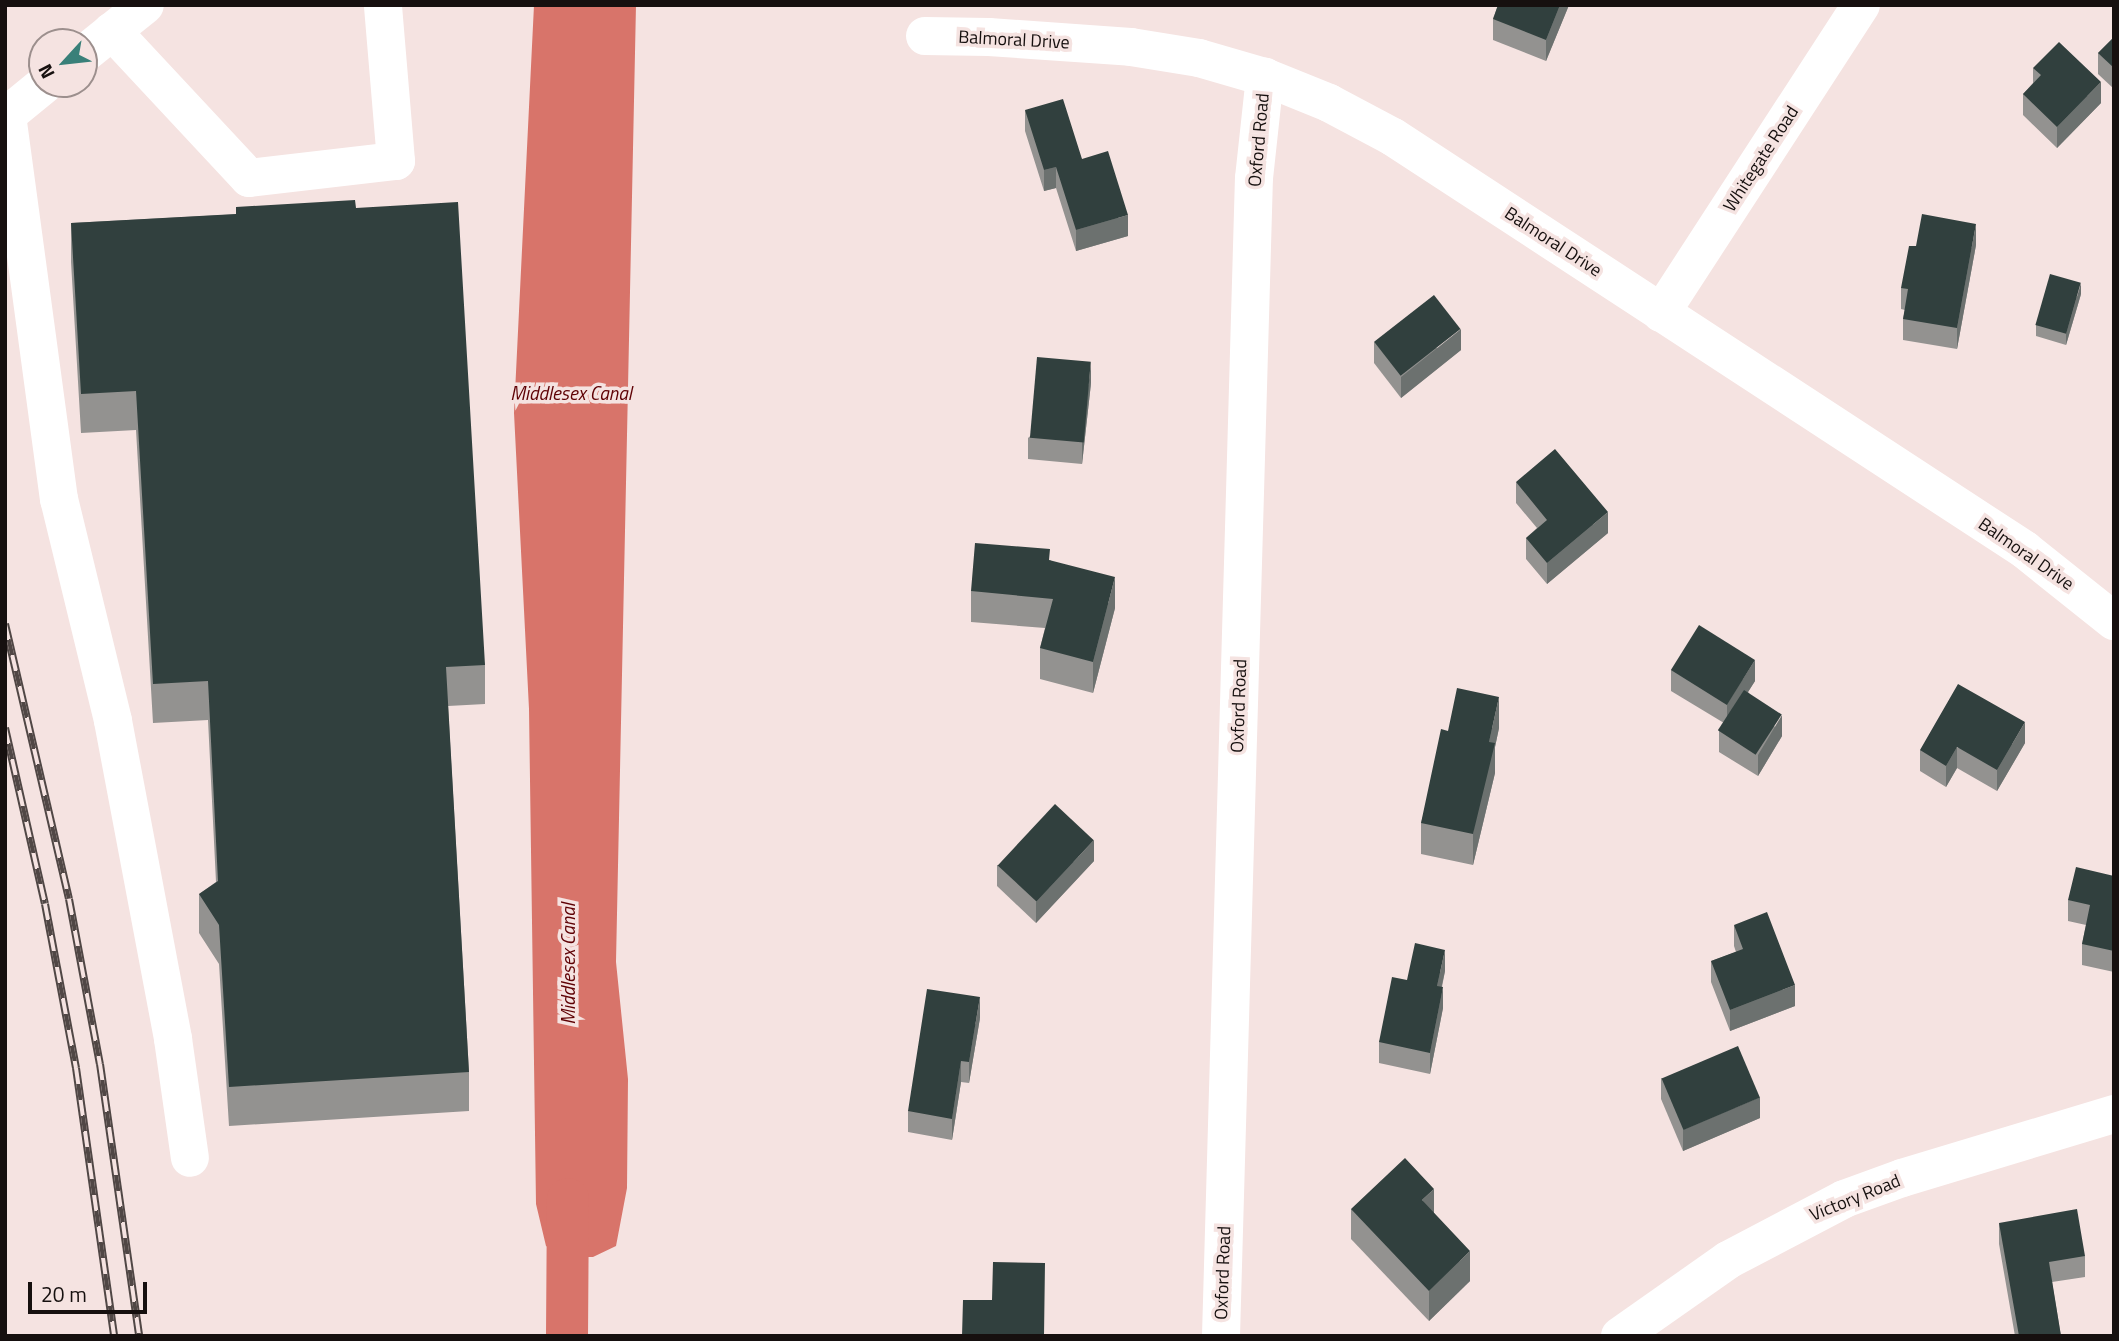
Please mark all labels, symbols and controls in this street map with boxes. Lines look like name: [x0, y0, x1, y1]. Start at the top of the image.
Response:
street label: Balmoral Drive: [958, 26, 1070, 54]
north arrow: [28, 28, 98, 98]
text: N: [30, 59, 62, 84]
street label: Oxford Road: [1244, 92, 1274, 188]
street label: Whitegate Road: [1719, 102, 1803, 216]
street label: Balmoral Drive: [1500, 203, 1606, 281]
water label: Middlesex Canal: [510, 382, 632, 404]
street label: Balmoral Drive: [1974, 513, 2078, 595]
street label: Oxford Road: [1227, 659, 1251, 753]
water label: Middlesex Canal: [557, 903, 579, 1025]
street label: Victory Road: [1806, 1170, 1904, 1226]
street label: Oxford Road: [1211, 1226, 1235, 1320]
scale bar: [32, 1268, 150, 1312]
text: 20 m: [41, 1278, 87, 1310]

